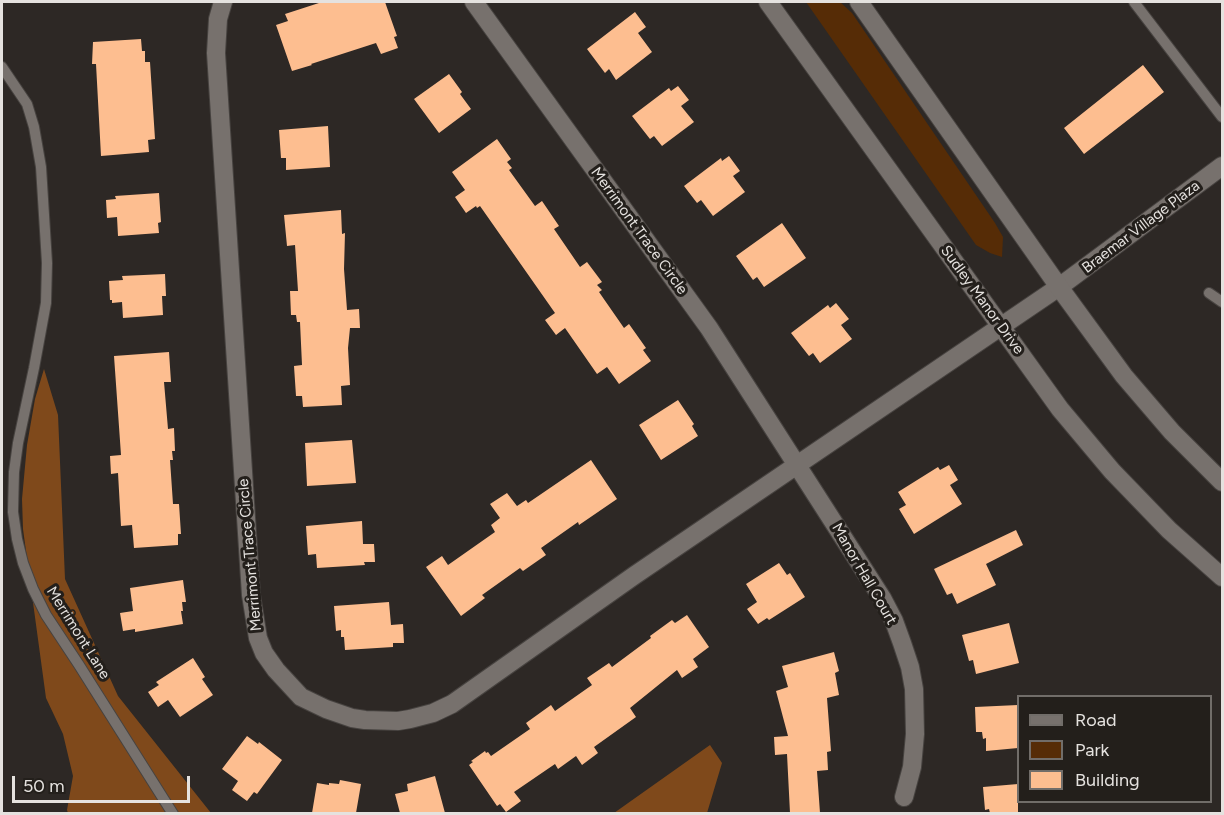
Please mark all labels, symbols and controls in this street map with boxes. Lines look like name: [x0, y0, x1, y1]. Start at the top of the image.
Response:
street label: Merrimont Trace Circle: [587, 164, 691, 298]
street label: Braemar Village Plaza: [1079, 177, 1203, 277]
street label: Sudley Manor Drive: [936, 242, 1028, 358]
street label: Merrimont Trace Circle: [234, 478, 266, 632]
street label: Manor Hall Court: [828, 520, 900, 628]
street label: Merrimont Lane: [42, 583, 114, 683]
legend: [1017, 695, 1212, 803]
text: Road: [1075, 709, 1116, 731]
text: Park: [1075, 739, 1109, 761]
scale bar: [15, 764, 194, 802]
text: Building: [1075, 769, 1140, 791]
text: 50 m: [23, 775, 65, 797]

